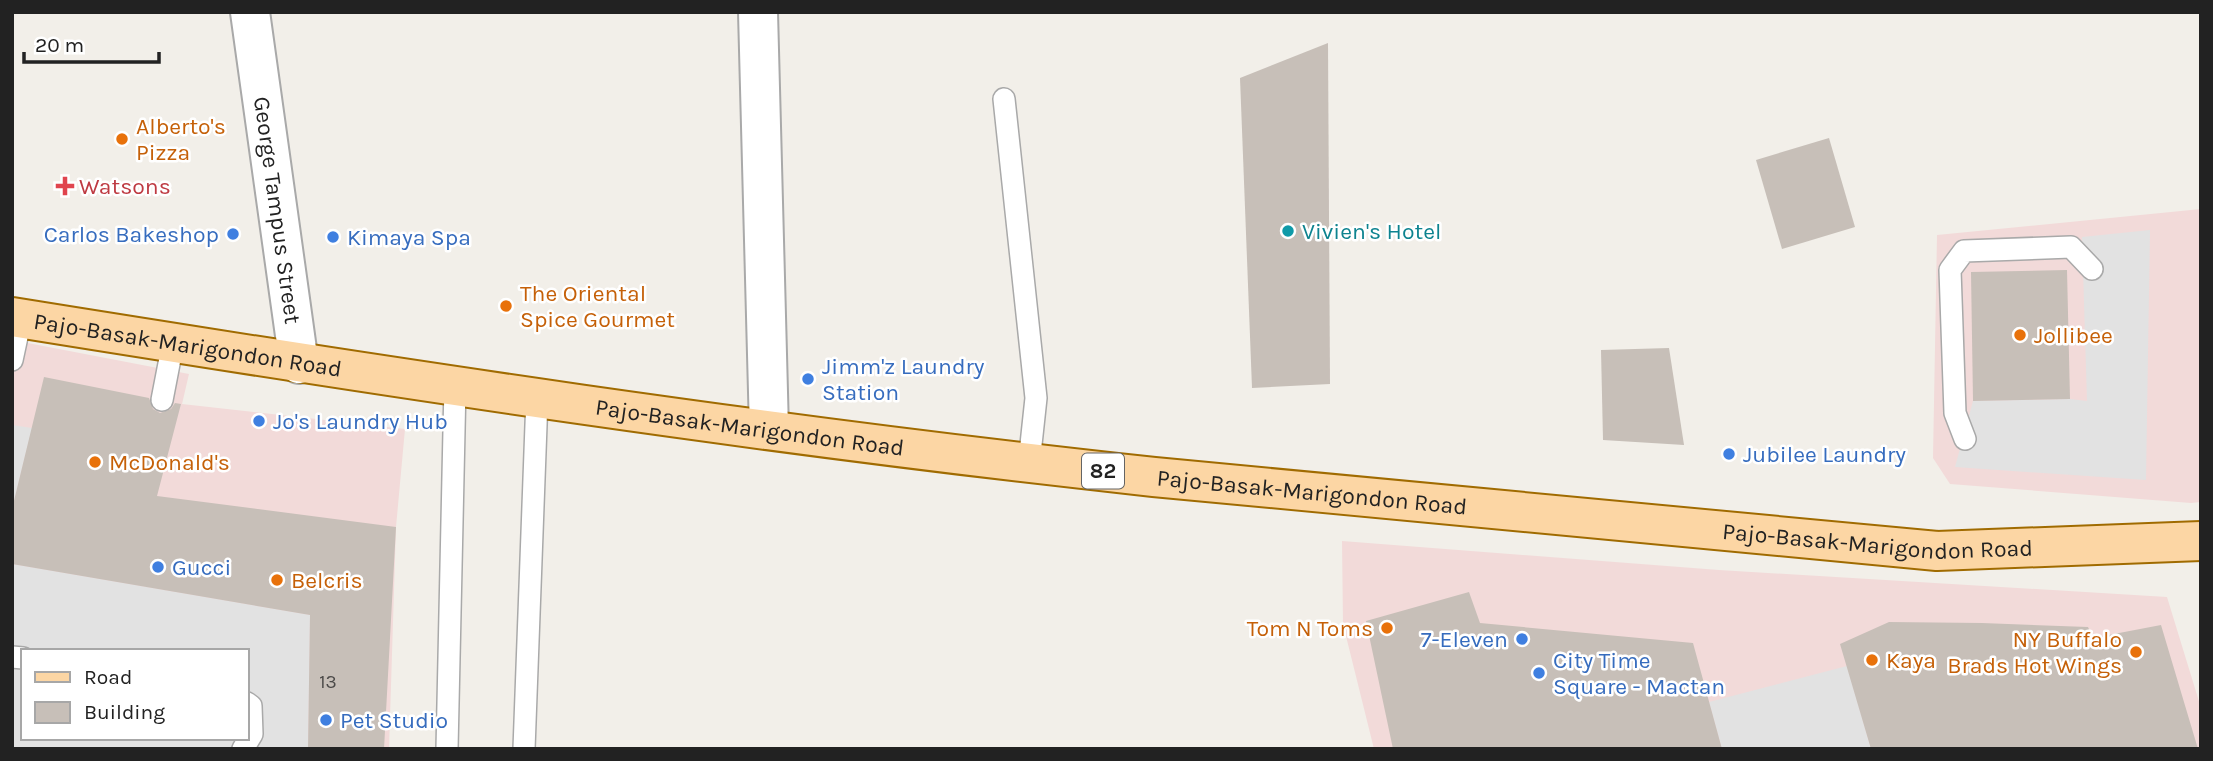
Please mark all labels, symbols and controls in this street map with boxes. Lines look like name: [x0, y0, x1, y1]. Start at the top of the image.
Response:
scale bar: [24, 21, 159, 65]
text: 20 m: [35, 33, 84, 57]
street label: George Tampus Street: [248, 95, 307, 326]
place label: Alberto's Pizza: [136, 113, 226, 166]
marker: Alberto's Pizza: [114, 131, 130, 147]
place label: Watsons: [79, 173, 171, 200]
marker: Watsons: [57, 178, 73, 194]
place label: Vivien's Hotel: [1302, 218, 1441, 245]
place label: Carlos Bakeshop: [44, 221, 219, 248]
marker: Vivien's Hotel: [1280, 223, 1296, 239]
place label: Kimaya Spa: [347, 224, 471, 251]
marker: Carlos Bakeshop: [225, 226, 241, 242]
marker: Kimaya Spa: [325, 229, 341, 245]
place label: The Oriental Spice Gourmet: [520, 280, 675, 333]
marker: The Oriental Spice Gourmet: [498, 298, 514, 314]
street label: Pajo-Basak-Marigondon Road: [32, 307, 344, 382]
place label: Jollibee: [2034, 322, 2113, 349]
marker: Jollibee: [2012, 327, 2028, 343]
place label: Jimm'z Laundry Station: [822, 353, 985, 406]
marker: Jimm'z Laundry Station: [800, 371, 816, 387]
street label: Pajo-Basak-Marigondon Road: [594, 393, 906, 461]
place label: Jo's Laundry Hub: [273, 408, 448, 435]
marker: Jo's Laundry Hub: [251, 413, 267, 429]
place label: Jubilee Laundry: [1743, 441, 1906, 468]
marker: Jubilee Laundry: [1721, 446, 1737, 462]
place label: McDonald's: [109, 449, 230, 476]
marker: McDonald's: [87, 454, 103, 470]
road number: 82: [1082, 454, 1124, 489]
street label: Pajo-Basak-Marigondon Road: [1156, 464, 1468, 520]
street label: Pajo-Basak-Marigondon Road: [1721, 517, 2033, 565]
place label: Gucci: [172, 554, 231, 581]
marker: Gucci: [150, 559, 166, 575]
place label: Belcris: [291, 567, 363, 594]
marker: Belcris: [269, 572, 285, 588]
place label: Tom N Toms: [1247, 615, 1373, 642]
marker: Tom N Toms: [1379, 620, 1395, 636]
place label: 7-Eleven: [1421, 626, 1508, 653]
place label: NY Buffalo Brads Hot Wings: [1947, 626, 2122, 679]
marker: 7-Eleven: [1514, 631, 1530, 647]
marker: NY Buffalo Brads Hot Wings: [2128, 644, 2144, 660]
place label: City Time Square - Mactan: [1553, 647, 1725, 700]
place label: Kaya: [1886, 647, 1936, 674]
legend: [21, 649, 248, 740]
marker: Kaya: [1864, 652, 1880, 668]
text: Road: [84, 665, 132, 689]
marker: City Time Square - Mactan: [1531, 665, 1547, 681]
house number: 13: [319, 671, 337, 693]
text: Building: [84, 700, 165, 724]
place label: Pet Studio: [340, 707, 448, 734]
marker: Pet Studio: [318, 712, 334, 728]

